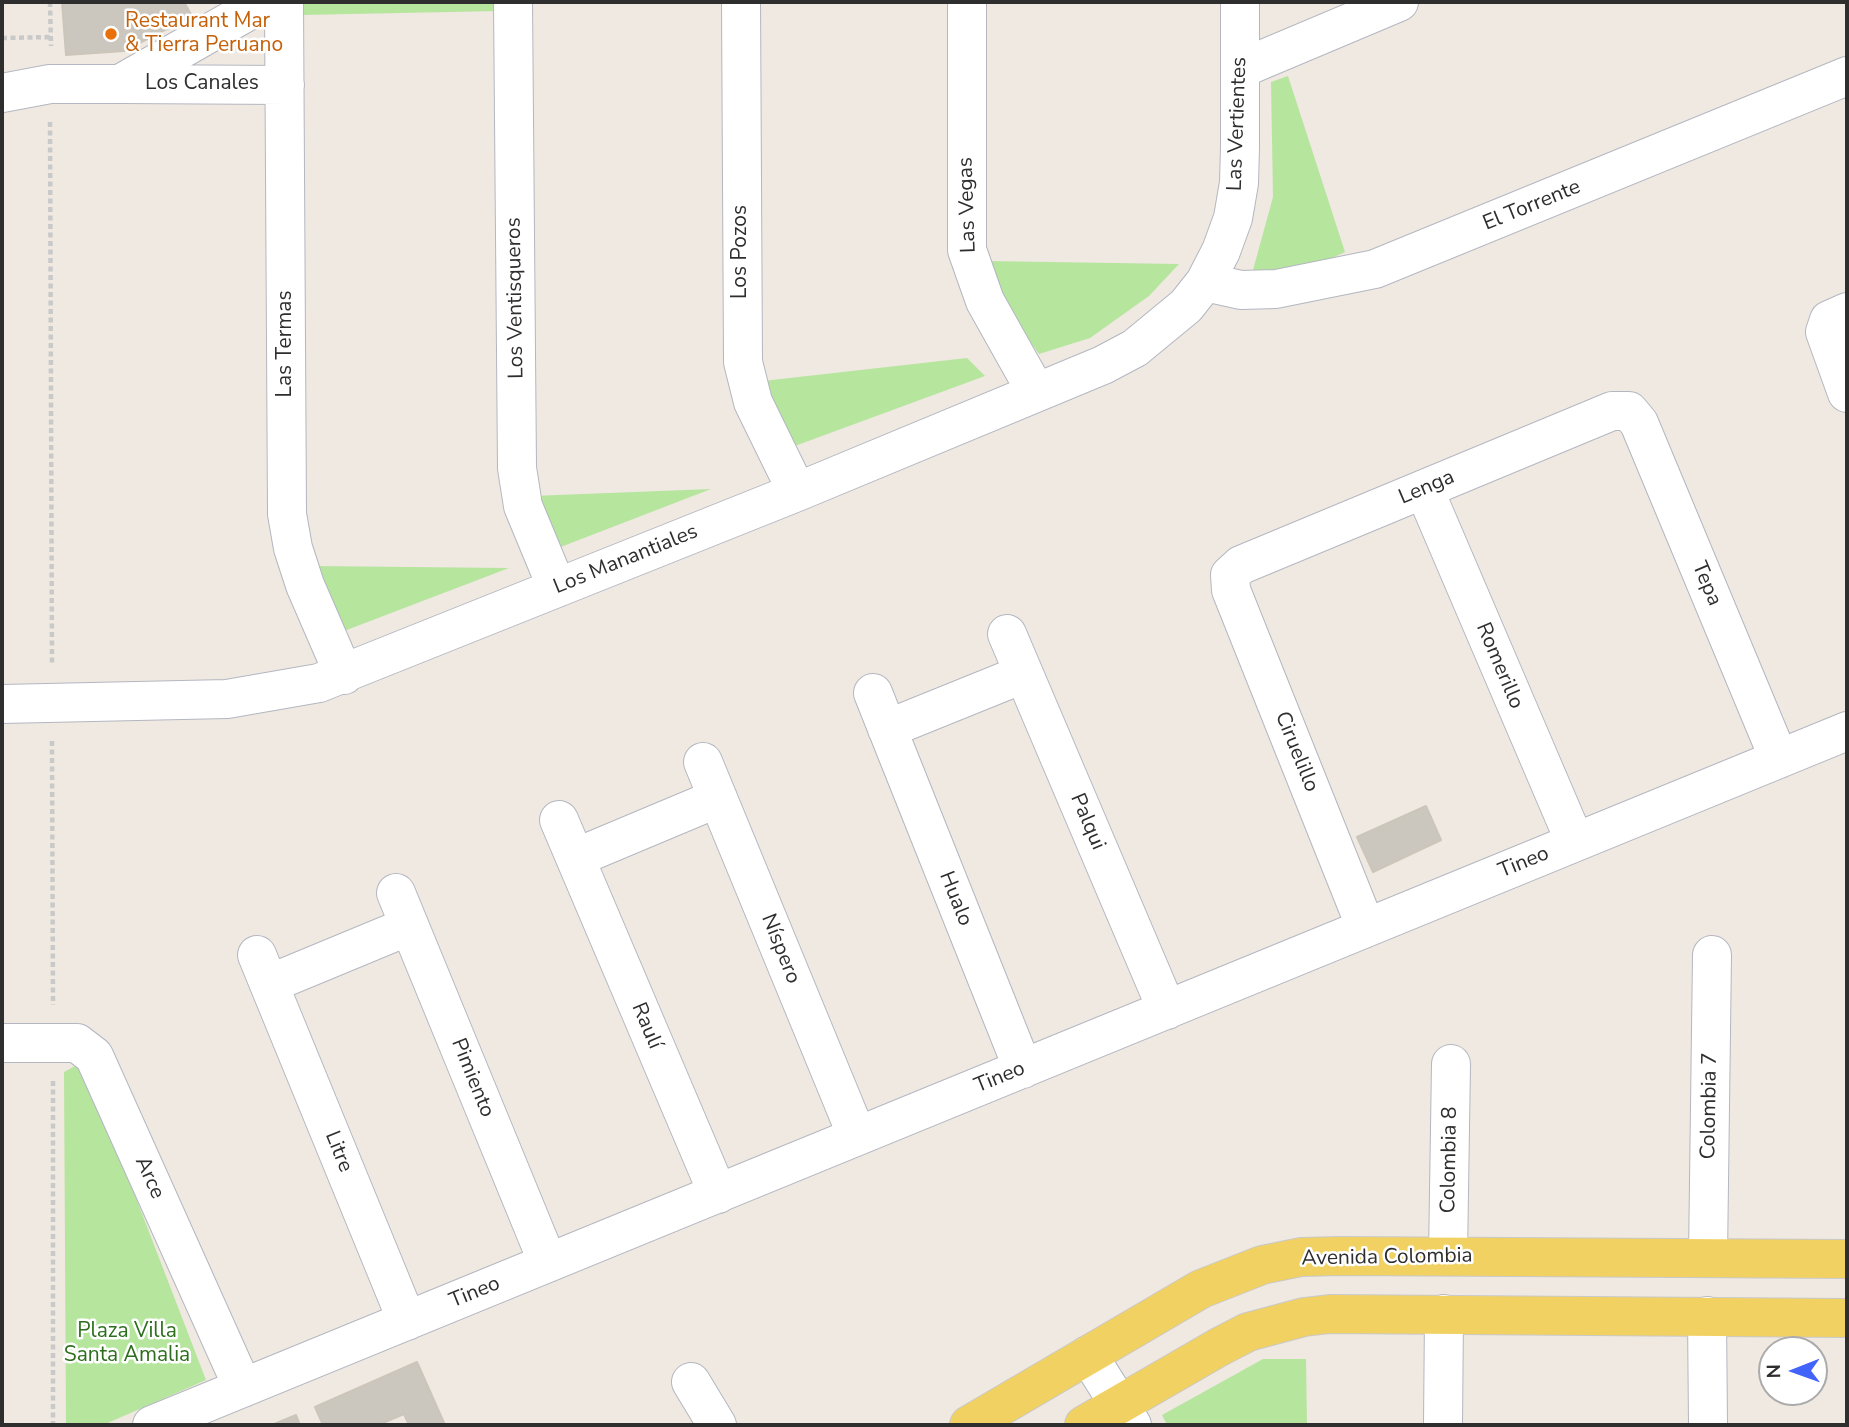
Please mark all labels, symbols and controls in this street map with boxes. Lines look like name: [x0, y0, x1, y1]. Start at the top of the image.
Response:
place label: Restaurant Mar & Tierra Peruano: [125, 9, 283, 59]
marker: Restaurant Mar & Tierra Peruano: [103, 26, 119, 42]
street label: Las Vertientes: [1223, 56, 1253, 192]
street label: Los Canales: [145, 71, 259, 97]
street label: Las Vegas: [954, 157, 982, 253]
street label: El Torrente: [1480, 175, 1584, 237]
street label: Los Pozos: [728, 205, 754, 299]
street label: Los Ventisqueros: [502, 217, 530, 379]
street label: Las Termas: [273, 291, 299, 397]
street label: Lenga: [1395, 465, 1459, 511]
street label: Los Manantiales: [550, 520, 702, 600]
street label: Tepa: [1685, 558, 1727, 610]
street label: Romerillo: [1470, 619, 1528, 713]
street label: Ciruelillo: [1268, 708, 1324, 796]
street label: Palqui: [1064, 790, 1110, 854]
street label: Tineo: [1495, 842, 1553, 884]
street label: Hualo: [933, 868, 977, 930]
street label: Níspero: [755, 910, 805, 988]
street label: Raulí: [625, 999, 667, 1053]
street label: Pimiento: [445, 1035, 499, 1121]
street label: Colombia 7: [1696, 1052, 1724, 1160]
street label: Tineo: [971, 1057, 1029, 1099]
street label: Colombia 8: [1436, 1106, 1464, 1214]
street label: Litre: [318, 1128, 358, 1176]
street label: Arce: [129, 1153, 169, 1203]
street label: Avenida Colombia: [1301, 1244, 1473, 1272]
street label: Tineo: [446, 1272, 504, 1314]
park label: Plaza Villa Santa Amalia: [64, 1319, 190, 1369]
north arrow: [1758, 1336, 1828, 1406]
text: N: [1761, 1364, 1787, 1379]

